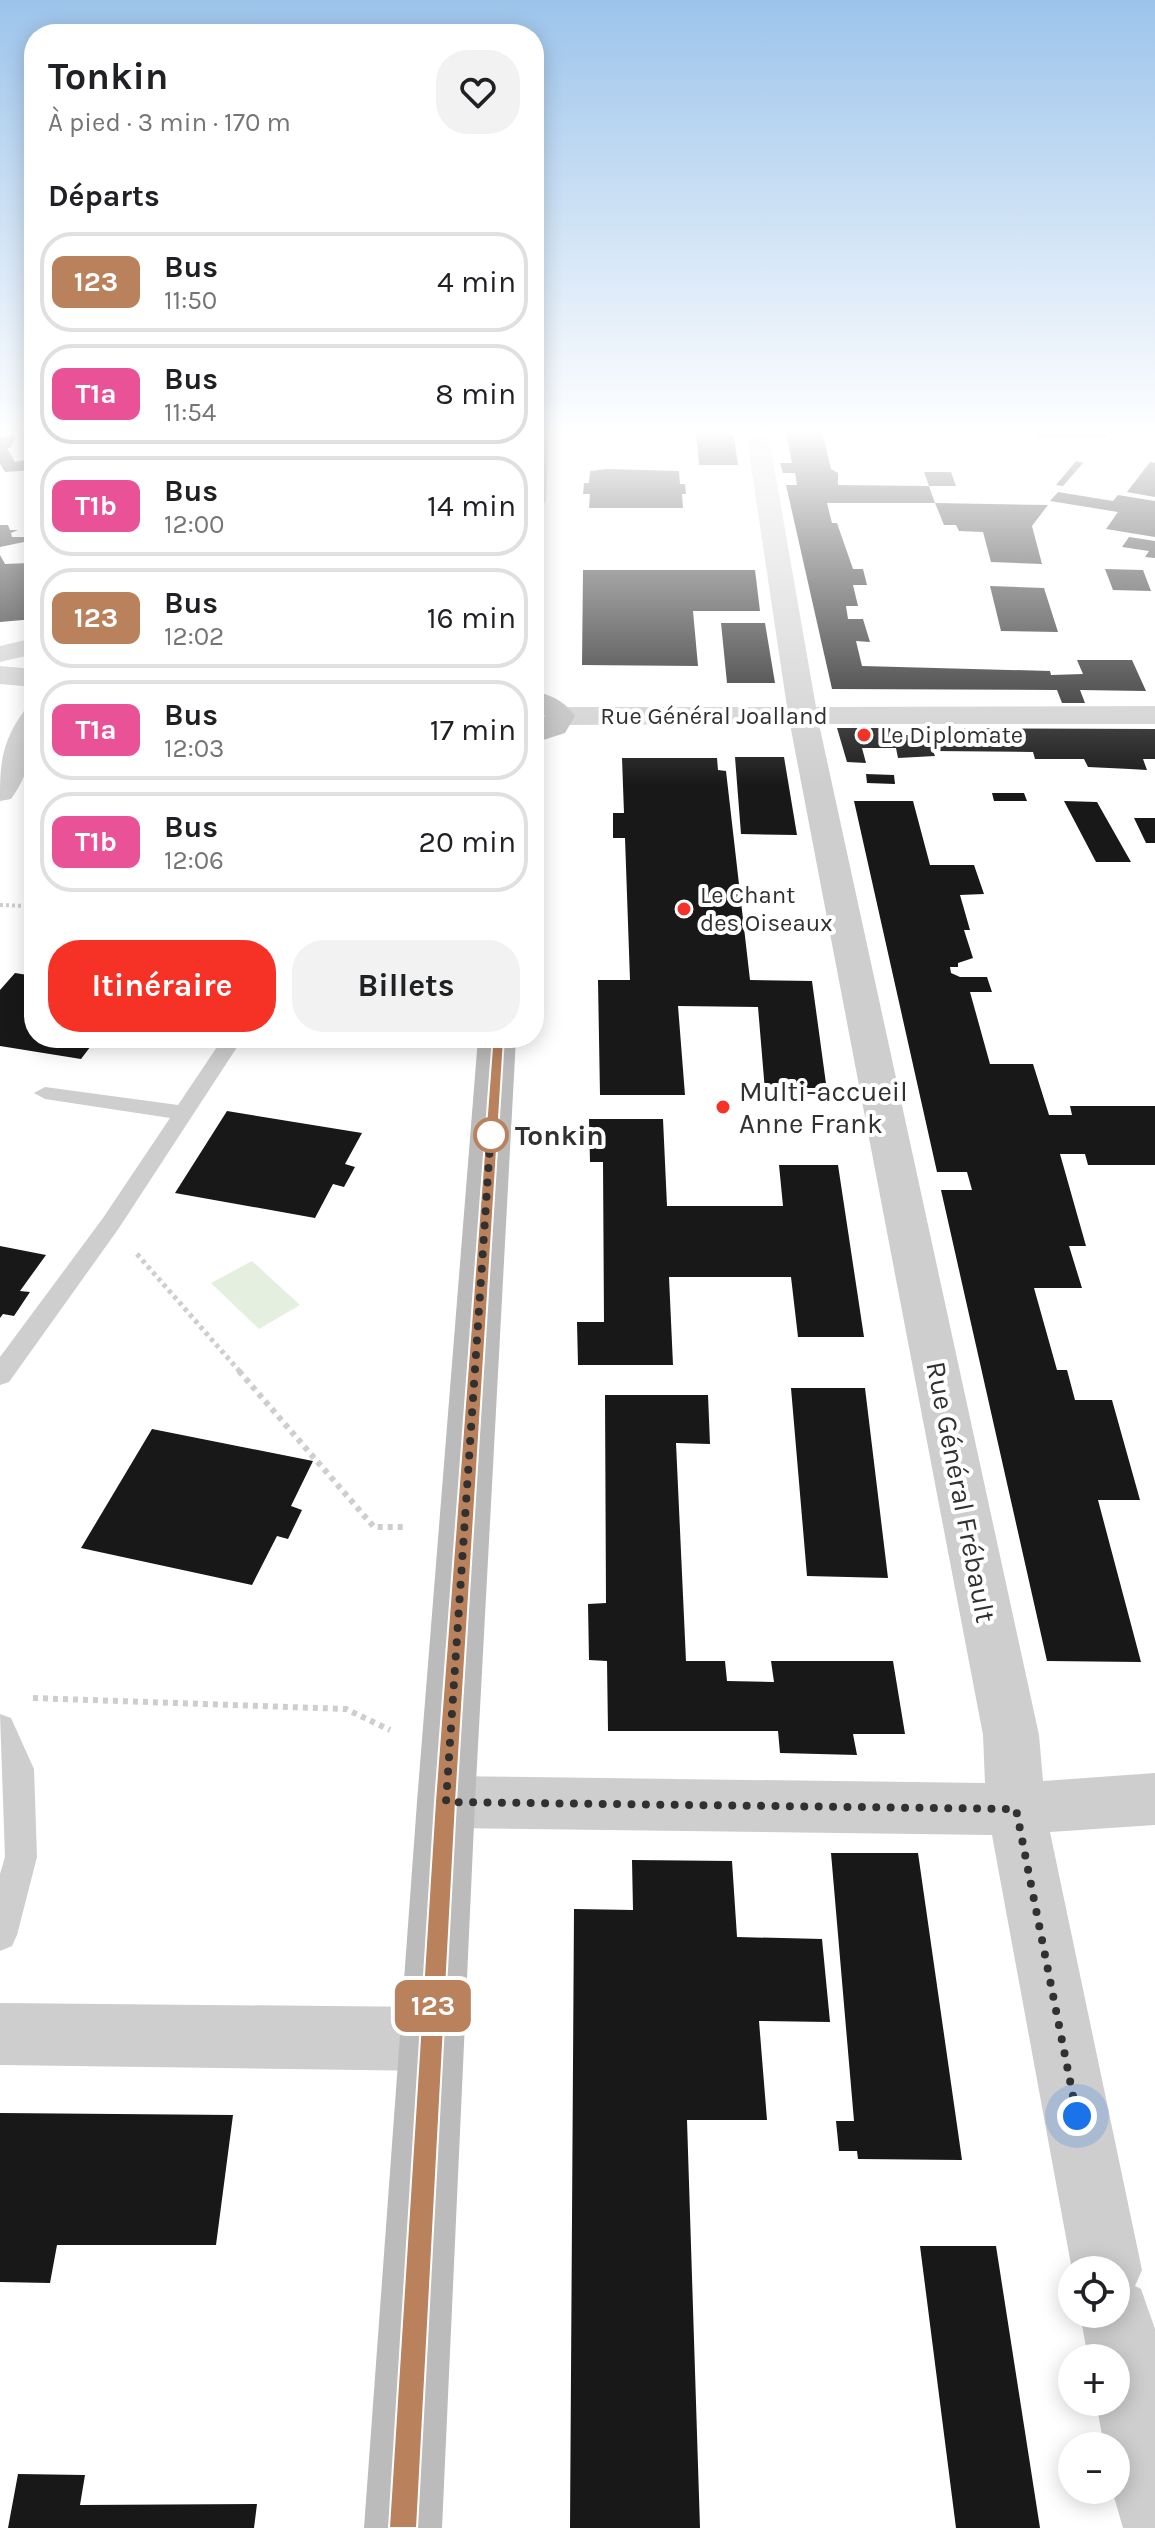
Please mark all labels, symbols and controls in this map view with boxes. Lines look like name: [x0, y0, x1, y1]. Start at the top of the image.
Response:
button: heart: [436, 50, 520, 134]
text: Tonkin: [48, 54, 169, 99]
text: À pied · 3 min · 170 m: [48, 107, 291, 138]
text: Départs: [48, 178, 160, 214]
text: Bus: [164, 249, 218, 285]
text: 4 min: [437, 264, 516, 300]
text: 123: [74, 265, 118, 298]
text: 11:50: [164, 285, 217, 316]
text: Bus: [164, 361, 218, 397]
text: 8 min: [435, 376, 516, 412]
text: T1a: [75, 377, 117, 410]
text: 11:54: [164, 397, 216, 428]
text: Bus: [164, 473, 218, 509]
text: 14 min: [427, 488, 516, 524]
text: T1b: [75, 489, 117, 522]
text: 12:00: [164, 509, 225, 540]
text: Bus: [164, 585, 218, 621]
text: 16 min: [427, 600, 516, 636]
text: 123: [74, 601, 118, 634]
text: 12:02: [164, 621, 224, 652]
text: Bus: [164, 697, 218, 733]
street label: Rue Général Joalland: [600, 702, 828, 730]
text: 17 min: [430, 712, 516, 748]
text: T1a: [75, 713, 117, 746]
place label: Le Diplomate: [880, 721, 1023, 749]
marker: Le Diplomate: [855, 726, 873, 744]
text: 12:03: [164, 733, 224, 764]
text: Bus: [164, 809, 218, 845]
text: 20 min: [419, 824, 516, 860]
text: T1b: [75, 825, 117, 858]
text: 12:06: [164, 845, 224, 876]
place label: Le Chant des Oiseaux: [700, 881, 832, 937]
marker: Le Chant des Oiseaux: [675, 900, 693, 918]
button: Itinéraire: [48, 940, 276, 1032]
button: Billets: [292, 940, 520, 1032]
place label: Multi-accueil Anne Frank: [739, 1075, 908, 1140]
marker: Multi-accueil Anne Frank: [714, 1098, 732, 1116]
marker: Tonkin: [474, 1118, 508, 1152]
place label: Tonkin: [515, 1119, 604, 1152]
street label: Rue Général Frébault: [919, 1359, 1003, 1625]
line badge: 123: [387, 1980, 479, 2032]
text: 123: [411, 1989, 455, 2022]
your location: [1057, 2096, 1097, 2136]
map controls: [1058, 2256, 1130, 2504]
button: locate: [1058, 2256, 1130, 2328]
button: +: [1058, 2344, 1130, 2416]
button: −: [1058, 2432, 1130, 2504]

